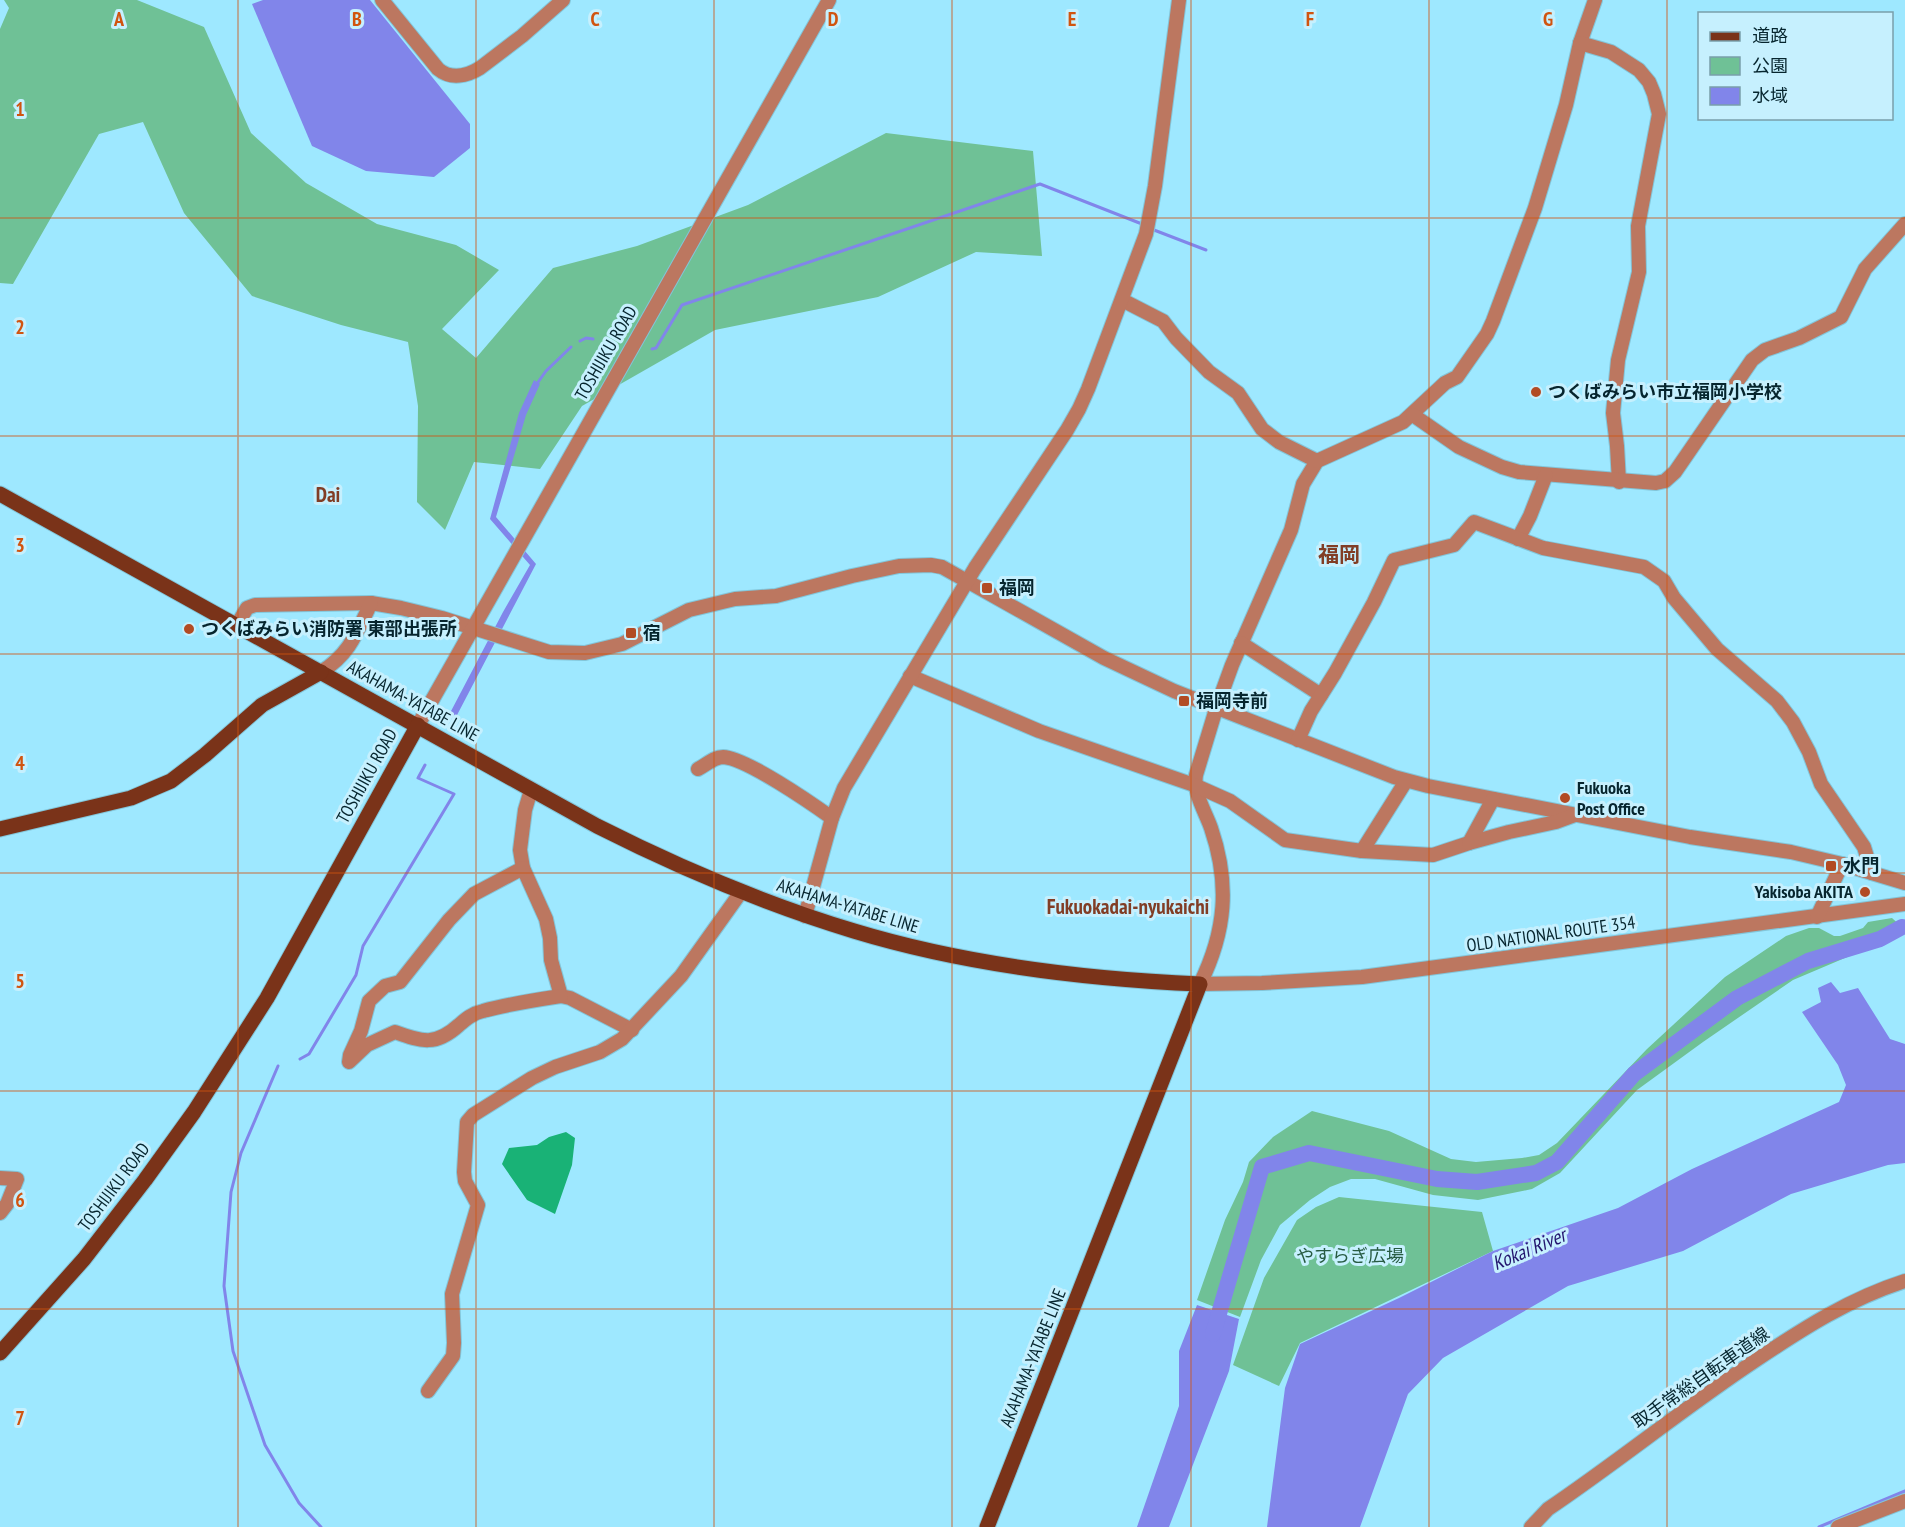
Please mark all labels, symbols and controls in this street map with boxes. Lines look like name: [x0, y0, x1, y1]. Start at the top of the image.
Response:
text: A: [113, 6, 125, 32]
text: B: [352, 6, 362, 32]
text: C: [590, 6, 600, 32]
text: D: [828, 6, 839, 32]
text: E: [1068, 6, 1076, 32]
text: F: [1306, 6, 1314, 32]
text: G: [1543, 6, 1553, 32]
legend: [1698, 12, 1893, 120]
text: 道路: [1752, 24, 1788, 47]
text: 公園: [1752, 54, 1788, 77]
text: 水域: [1752, 84, 1788, 107]
text: 1: [15, 96, 25, 122]
street label: TOSHIJIKU ROAD: [569, 302, 642, 404]
text: 2: [15, 314, 25, 340]
place label: つくばみらい市立福岡小学校: [1548, 380, 1782, 403]
marker: つくばみらい市立福岡小学校: [1529, 385, 1543, 399]
district label: Dai: [316, 481, 340, 508]
text: 3: [15, 532, 25, 558]
district label: 福岡: [1318, 541, 1360, 568]
place label: 福岡: [999, 576, 1035, 599]
marker: 福岡: [980, 581, 994, 595]
place label: つくばみらい消防署 東部出張所: [201, 617, 457, 640]
place label: 宿: [643, 621, 661, 644]
marker: つくばみらい消防署 東部出張所: [182, 622, 196, 636]
marker: 宿: [624, 626, 638, 640]
street label: AKAHAMA-YATABE LINE: [343, 655, 483, 746]
place label: 福岡寺前: [1196, 689, 1268, 712]
marker: 福岡寺前: [1177, 694, 1191, 708]
street label: TOSHIJIKU ROAD: [331, 724, 402, 827]
text: 4: [15, 750, 25, 776]
place label: Fukuoka Post Office: [1577, 776, 1645, 820]
marker: Fukuoka Post Office: [1558, 791, 1572, 805]
place label: 水門: [1843, 854, 1879, 877]
marker: 水門: [1824, 859, 1838, 873]
street label: AKAHAMA-YATABE LINE: [774, 873, 922, 938]
place label: Yakisoba AKITA: [1753, 880, 1854, 903]
marker: Yakisoba AKITA: [1858, 885, 1872, 899]
district label: Fukuokadai-nyukaichi: [1047, 893, 1209, 920]
street label: OLD NATIONAL ROUTE 354: [1465, 910, 1637, 957]
text: 5: [15, 968, 25, 994]
street label: TOSHIJIKU ROAD: [73, 1138, 154, 1236]
text: 6: [15, 1187, 25, 1213]
water label: Kokai River: [1488, 1221, 1572, 1276]
park label: やすらぎ広場: [1296, 1244, 1404, 1267]
street label: AKAHAMA-YATABE LINE: [994, 1285, 1071, 1430]
street label: 取手常総自転車道線: [1628, 1322, 1774, 1433]
text: 7: [15, 1405, 25, 1431]

